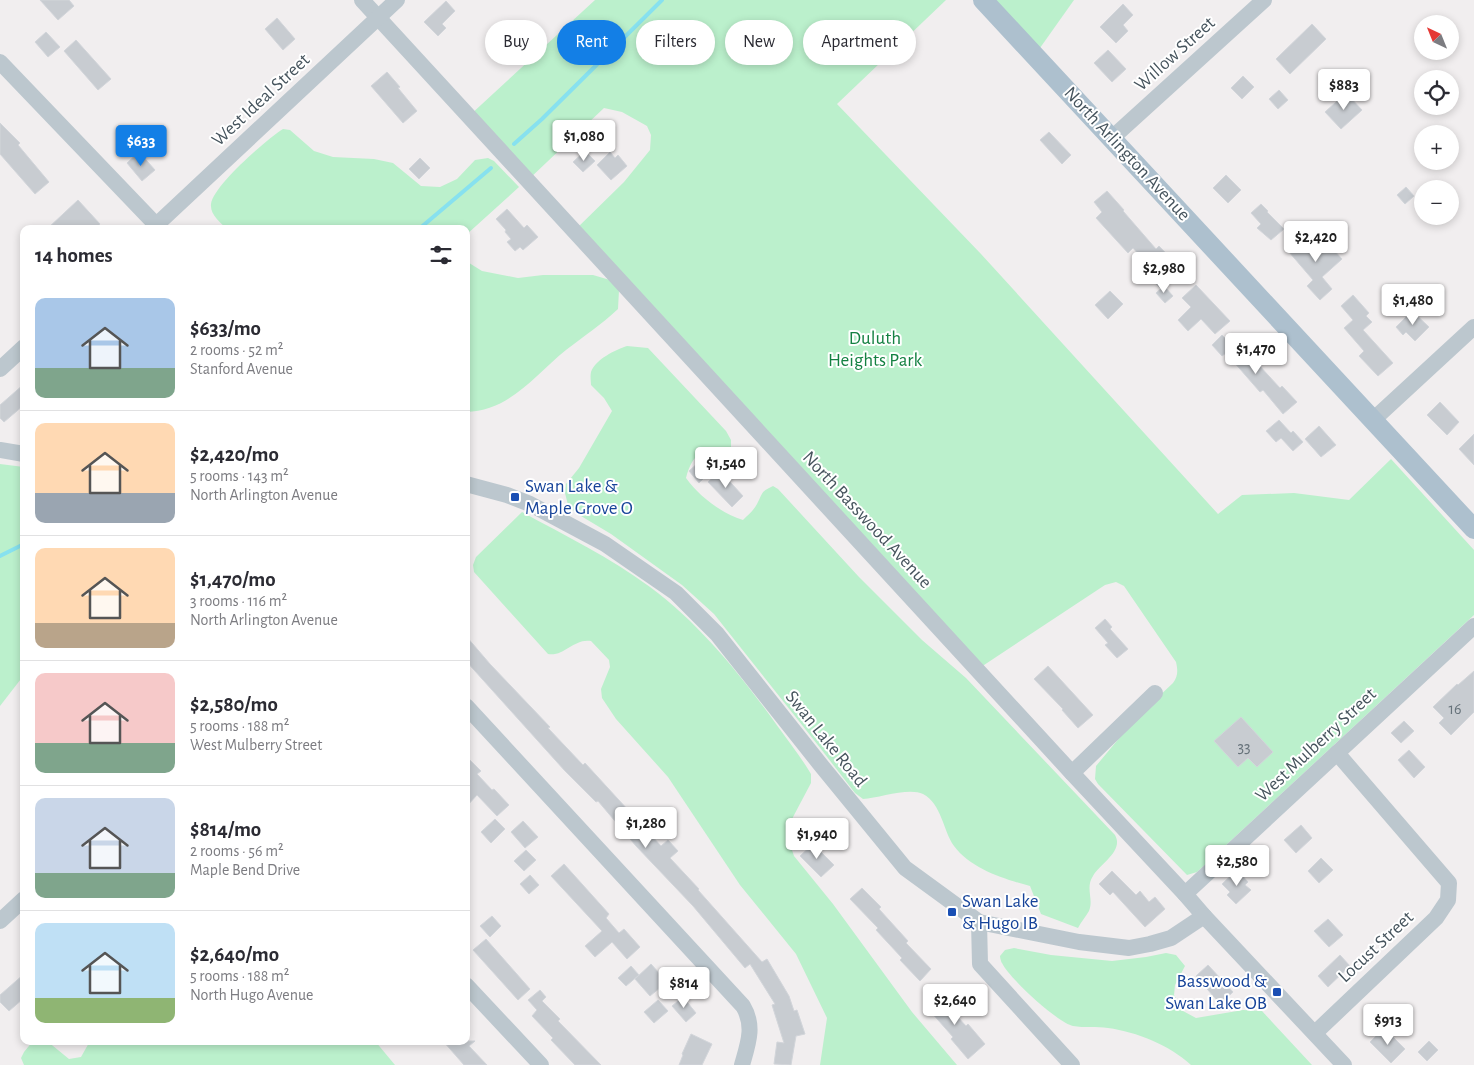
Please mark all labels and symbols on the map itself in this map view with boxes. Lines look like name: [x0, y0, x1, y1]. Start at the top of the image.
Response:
street label: Willow Street: [1131, 13, 1219, 95]
north arrow: [1414, 15, 1459, 60]
street label: West Ideal Street: [209, 50, 313, 150]
pin: $883: [1314, 68, 1374, 111]
street label: North Arlington Avenue: [1060, 83, 1194, 225]
pin: $1,080: [543, 120, 625, 162]
pin: $633: [111, 124, 171, 167]
pin: $2,420: [1275, 220, 1357, 263]
pin: $2,980: [1123, 252, 1205, 294]
pin: $1,480: [1372, 284, 1454, 326]
park label: Duluth Heights Park: [828, 329, 922, 370]
pin: $1,470: [1215, 332, 1297, 375]
pin: $1,540: [685, 446, 767, 489]
street label: North Basswood Avenue: [799, 448, 935, 592]
place label: Swan Lake & Maple Grove O: [525, 477, 633, 518]
marker: Swan Lake & Maple Grove O: [509, 491, 521, 503]
street label: West Mulberry Street: [1252, 684, 1380, 806]
street label: Swan Lake Road: [782, 687, 870, 791]
house number: 16: [1448, 701, 1462, 717]
house number: 33: [1237, 739, 1251, 755]
pin: $1,280: [605, 806, 687, 849]
pin: $1,940: [776, 818, 858, 860]
pin: $2,580: [1196, 844, 1278, 887]
place label: Swan Lake & Hugo IB: [962, 892, 1038, 933]
marker: Swan Lake & Hugo IB: [946, 906, 958, 918]
street label: Locust Street: [1335, 908, 1417, 986]
pin: $814: [654, 966, 714, 1009]
place label: Basswood & Swan Lake OB: [1165, 972, 1267, 1013]
pin: $2,640: [914, 984, 996, 1026]
marker: Basswood & Swan Lake OB: [1271, 986, 1283, 998]
pin: $913: [1358, 1004, 1418, 1046]

